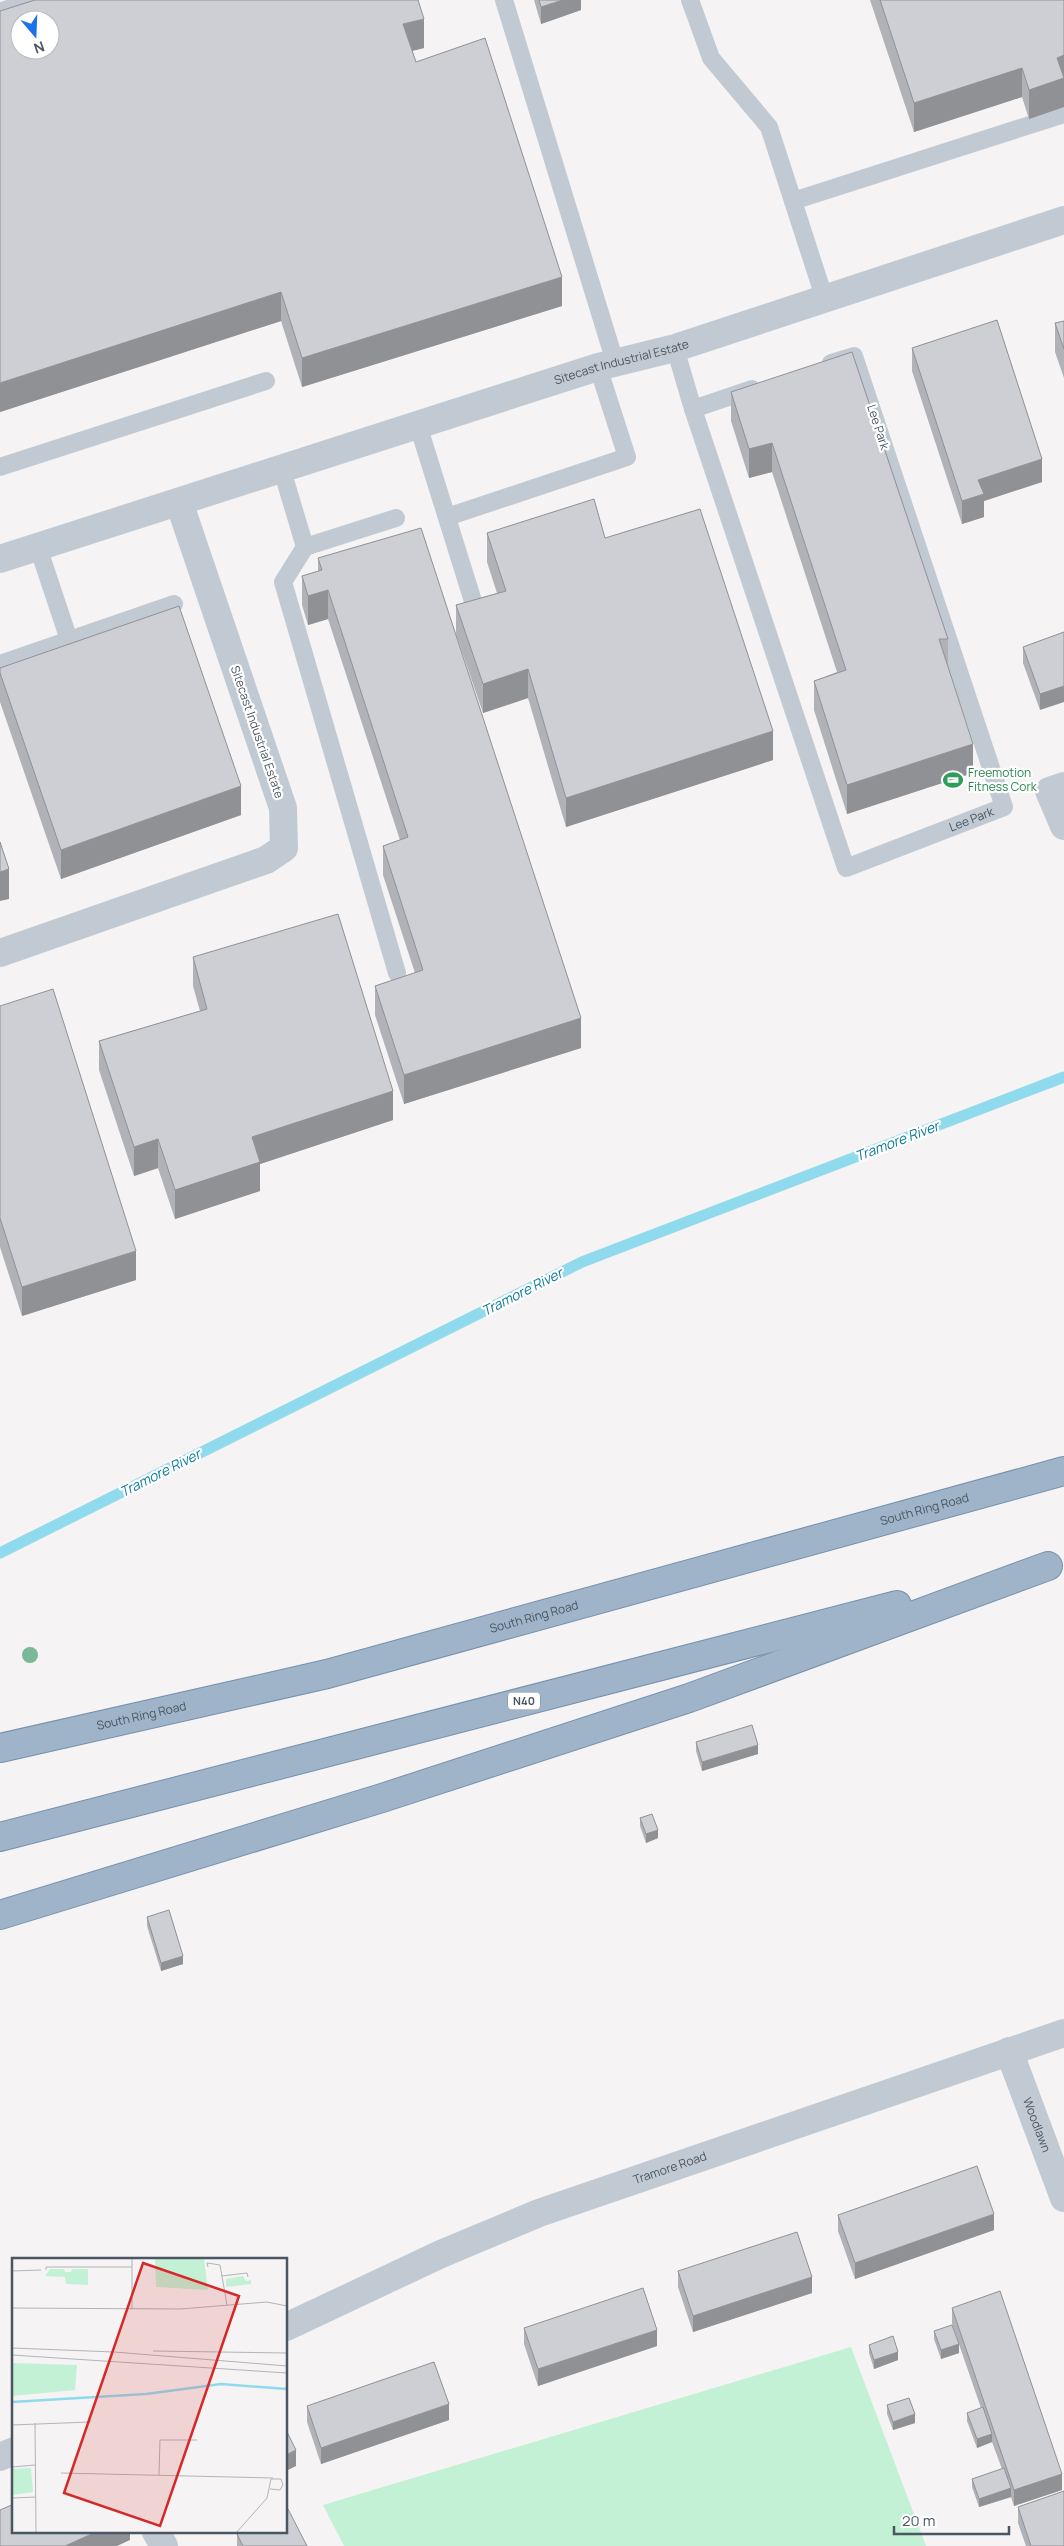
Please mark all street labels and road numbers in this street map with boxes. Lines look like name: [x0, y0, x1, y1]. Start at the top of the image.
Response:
street label: Sitecast Industrial Estate: [552, 335, 691, 389]
street label: Lee Park: [863, 402, 894, 453]
street label: Sitecast Industrial Estate: [227, 663, 288, 800]
street label: Lee Park: [947, 802, 997, 835]
street label: South Ring Road: [878, 1489, 971, 1529]
street label: South Ring Road: [488, 1596, 580, 1637]
road number: N40: [508, 1692, 540, 1710]
street label: South Ring Road: [95, 1697, 188, 1734]
street label: Woodlawn: [1019, 2095, 1055, 2155]
street label: Tramore Road: [631, 2147, 709, 2188]

